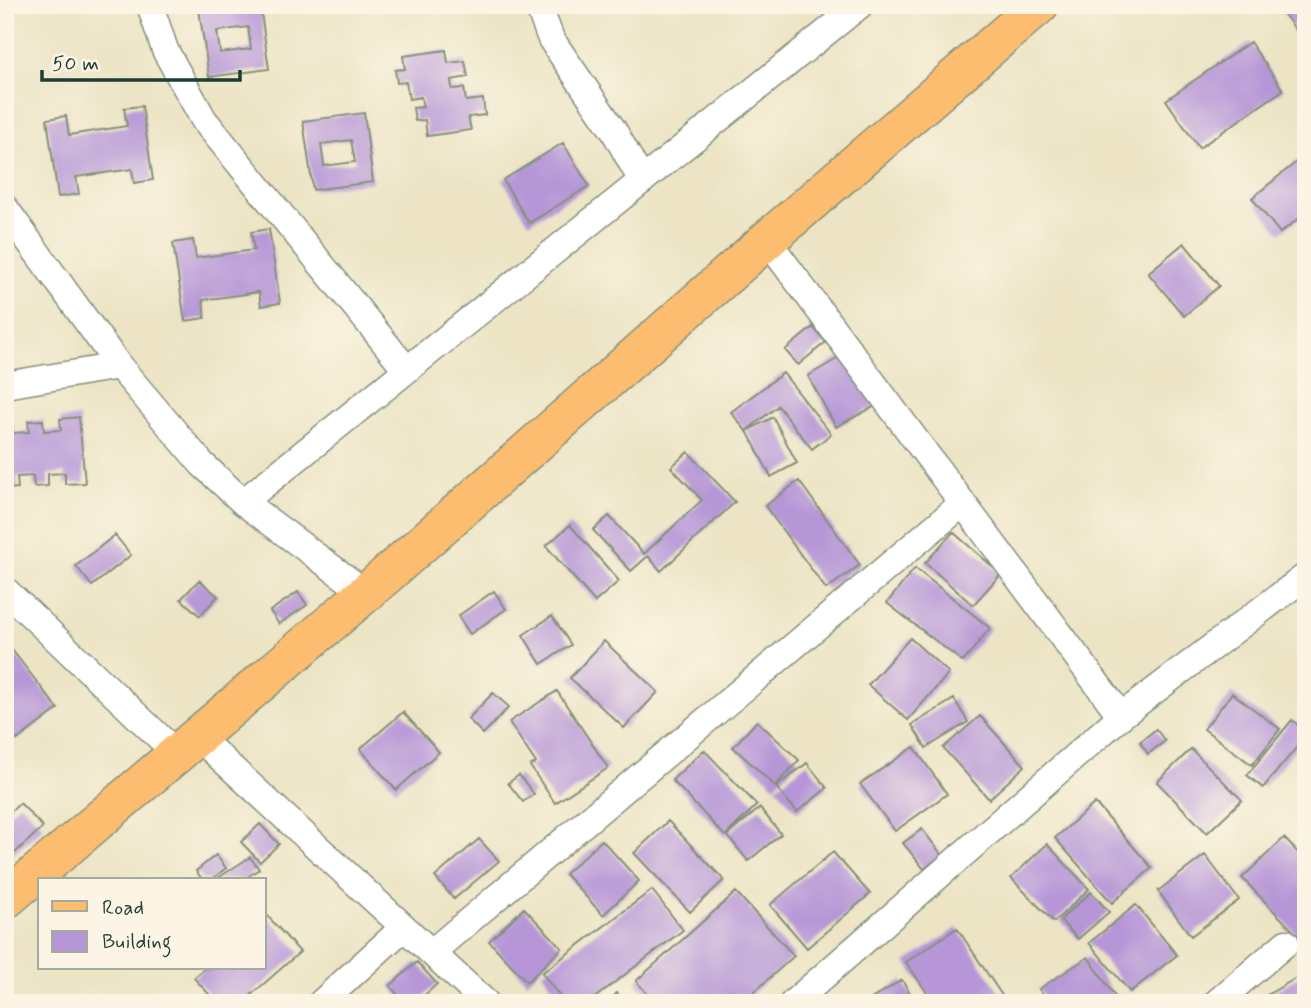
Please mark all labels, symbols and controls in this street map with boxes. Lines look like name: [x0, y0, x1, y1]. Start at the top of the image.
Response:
scale bar: [42, 38, 240, 82]
text: 50 m: [52, 50, 99, 78]
legend: [38, 878, 266, 970]
text: Road: [102, 894, 144, 922]
text: Building: [102, 928, 172, 958]

